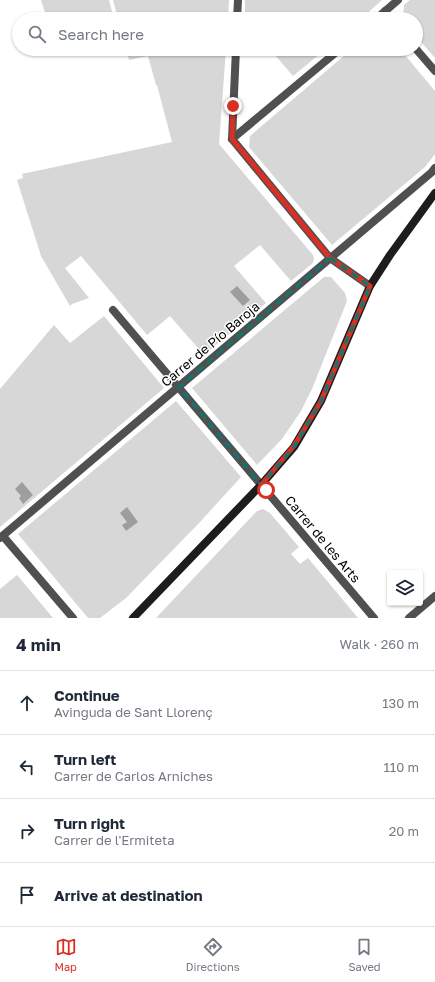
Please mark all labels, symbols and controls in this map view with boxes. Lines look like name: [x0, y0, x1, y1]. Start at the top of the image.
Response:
search box: [12, 12, 423, 56]
icon: search: [26, 23, 48, 45]
text: Search here: [58, 25, 144, 43]
route end: [224, 97, 242, 115]
street label: Carrer de Pío Baroja: [158, 298, 262, 390]
route start: [257, 481, 275, 499]
street label: Carrer de les Arts: [282, 492, 364, 586]
map controls: [387, 570, 423, 606]
button: layers: [387, 570, 423, 606]
text: 4 min: [16, 634, 61, 655]
text: Walk · 260 m: [340, 636, 419, 652]
text: Continue: [54, 686, 120, 704]
icon: ahead: [16, 692, 38, 714]
text: 130 m: [382, 695, 419, 711]
text: Avinguda de Sant Llorenç: [54, 704, 213, 720]
text: Turn left: [54, 750, 116, 768]
icon: left: [16, 756, 38, 778]
text: 110 m: [384, 759, 419, 775]
text: Carrer de Carlos Arniches: [54, 768, 213, 784]
text: Turn right: [54, 814, 125, 832]
icon: right: [16, 820, 38, 842]
text: 20 m: [389, 823, 419, 839]
text: Carrer de l'Ermiteta: [54, 832, 175, 848]
icon: arrive: [16, 884, 38, 906]
text: Arrive at destination: [54, 886, 203, 904]
tab: Map: [54, 936, 77, 973]
tab: Directions: [186, 936, 240, 973]
tab: Saved: [348, 936, 381, 973]

